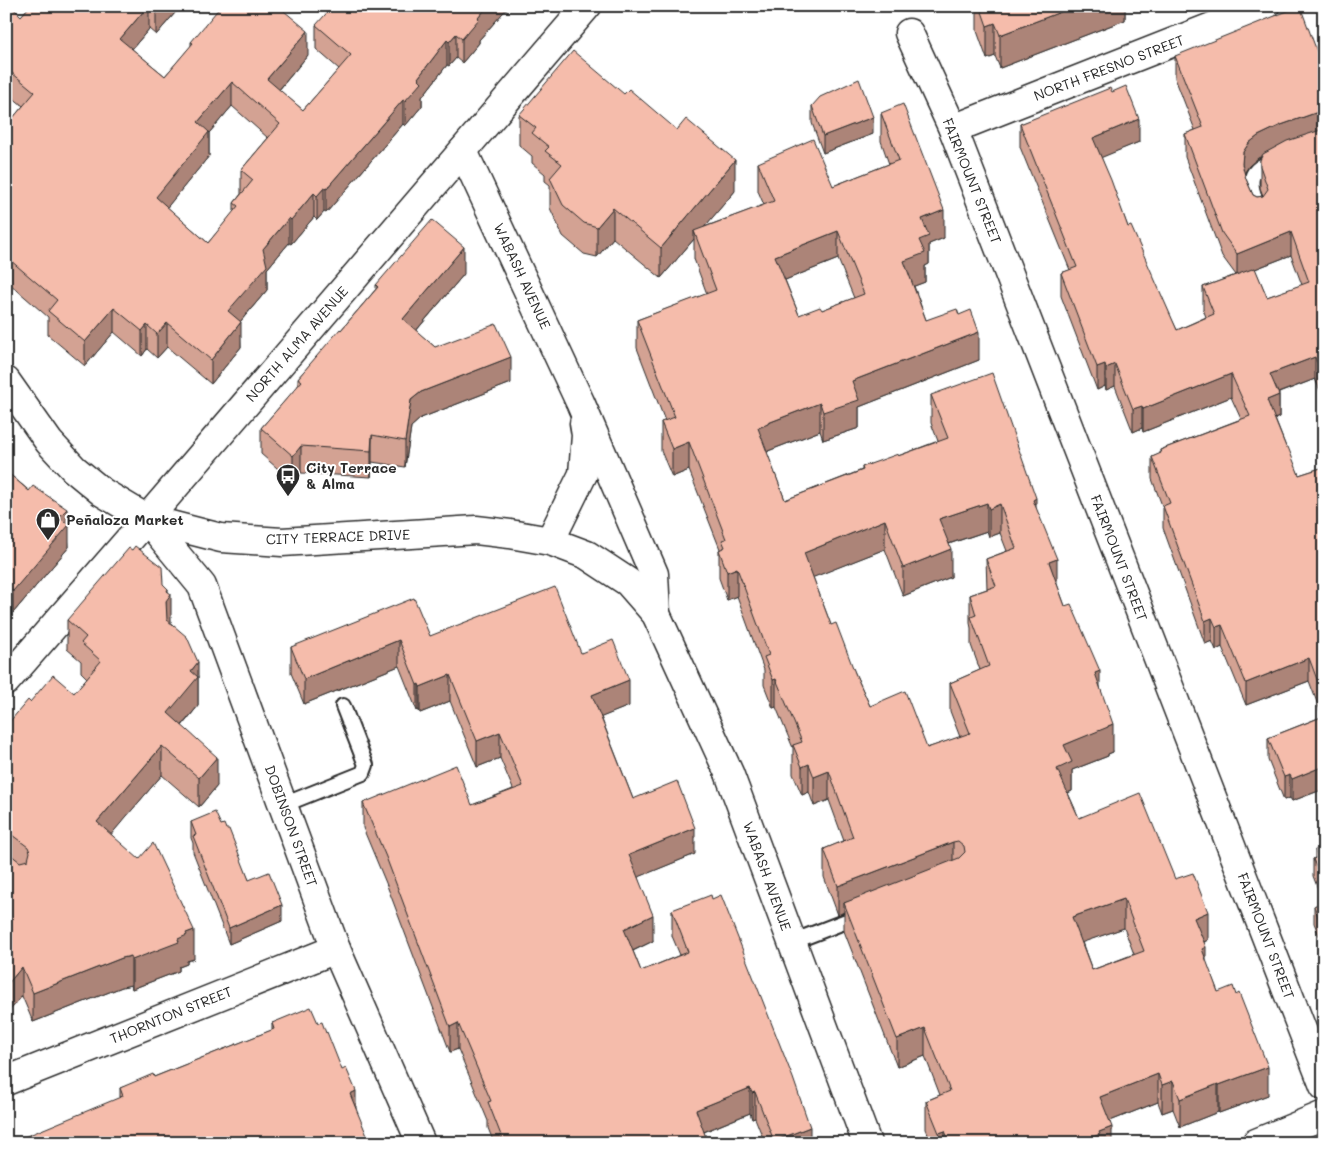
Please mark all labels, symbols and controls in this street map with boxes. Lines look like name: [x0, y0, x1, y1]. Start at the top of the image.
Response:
street label: NORTH FRESNO STREET: [1031, 30, 1187, 105]
street label: FAIRMOUNT STREET: [939, 115, 1006, 247]
street label: WABASH AVENUE: [490, 220, 555, 332]
street label: NORTH ALMA AVENUE: [241, 282, 352, 406]
place label: City Terrace & Alma: [306, 458, 396, 493]
bus stop icon: City Terrace & Alma: [275, 463, 301, 497]
street label: FAIRMOUNT STREET: [1087, 492, 1152, 624]
shop icon: Peñaloza Market: [35, 507, 61, 541]
place label: Peñaloza Market: [66, 510, 184, 529]
street label: CITY TERRACE DRIVE: [265, 524, 410, 549]
street label: DOBINSON STREET: [261, 762, 322, 889]
street label: WABASH AVENUE: [739, 819, 796, 933]
street label: FAIRMOUNT STREET: [1234, 870, 1299, 1002]
street label: THORNTON STREET: [107, 981, 235, 1048]

